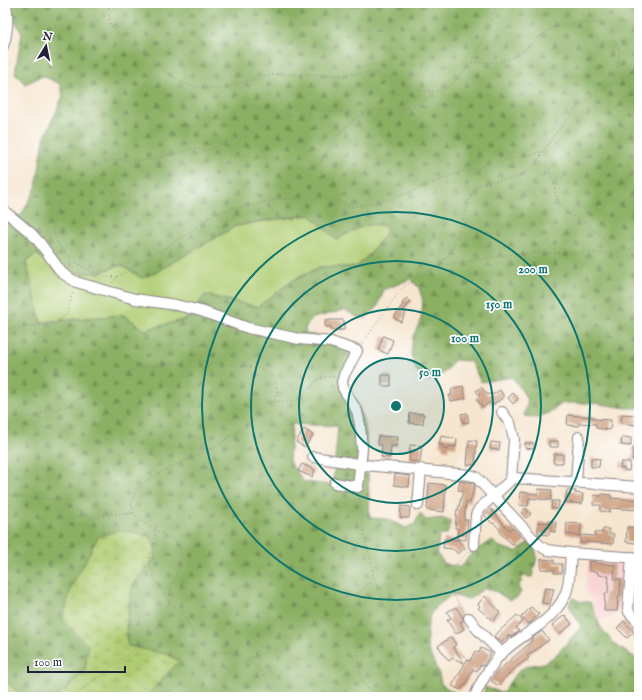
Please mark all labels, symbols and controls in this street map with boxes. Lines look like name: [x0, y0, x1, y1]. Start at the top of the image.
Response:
north arrow: [26, 26, 66, 66]
text: N: [41, 29, 54, 45]
text: 200 m: [518, 262, 548, 277]
text: 150 m: [486, 297, 513, 312]
text: 100 m: [451, 331, 480, 346]
text: 50 m: [419, 365, 442, 380]
centre of rings: [389, 399, 403, 413]
scale bar: [28, 648, 125, 674]
text: 100 m: [34, 655, 62, 670]

